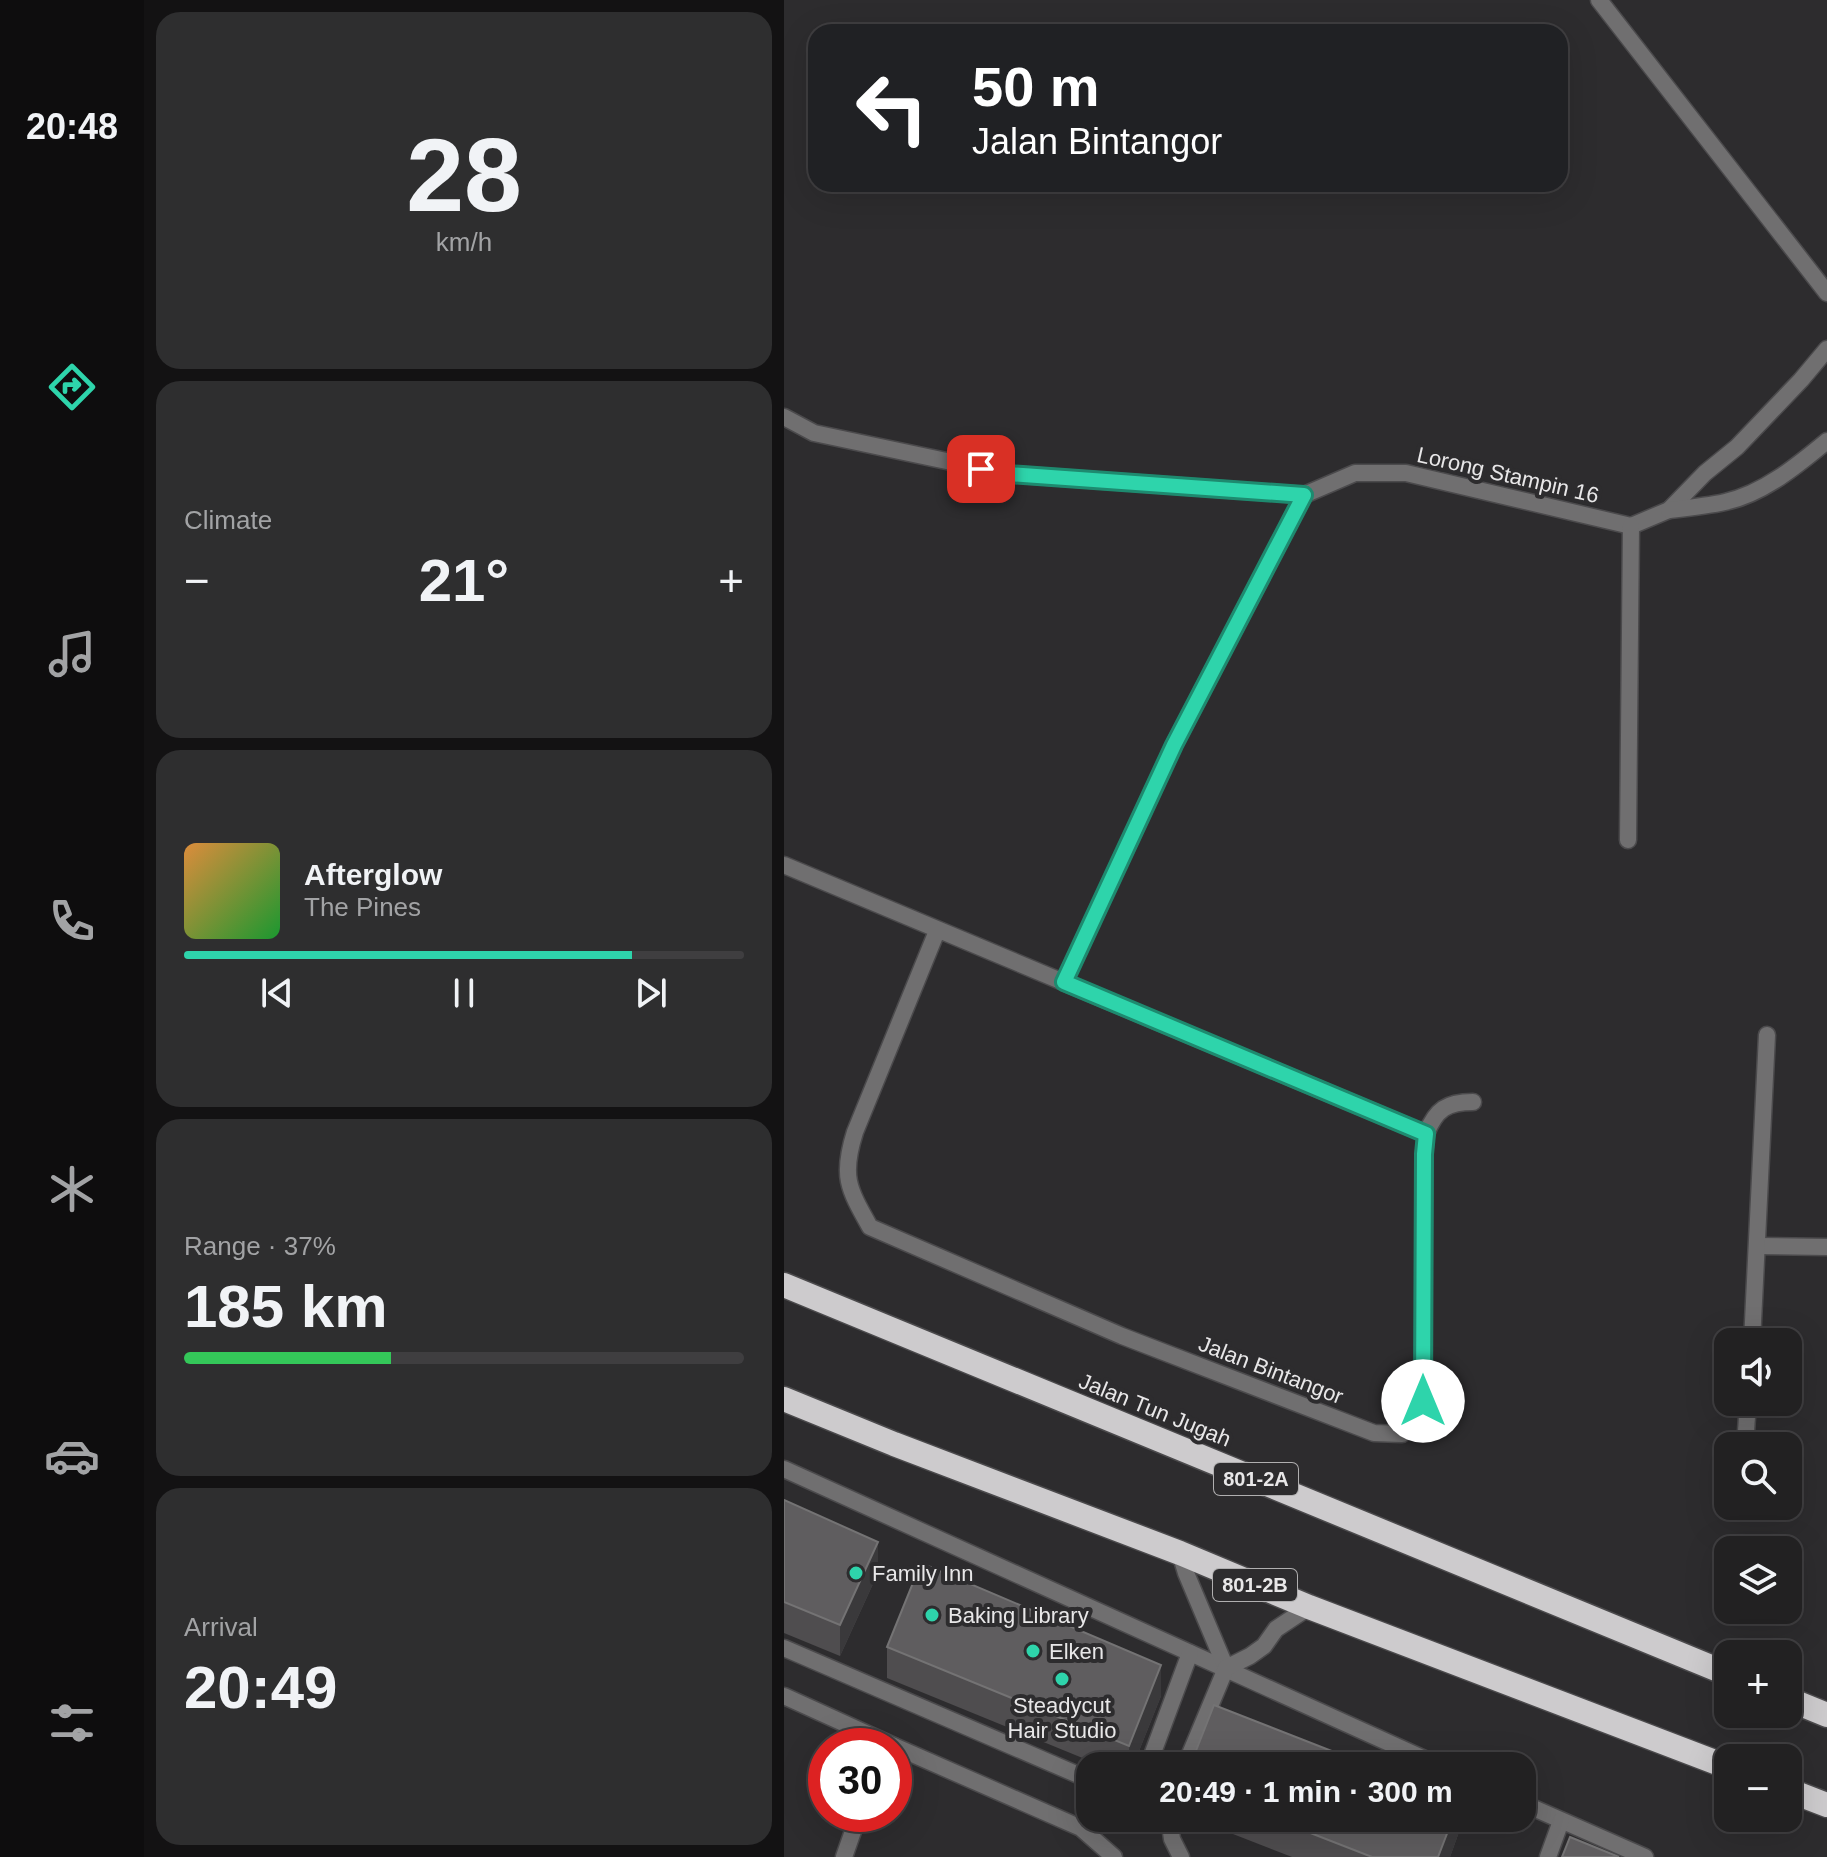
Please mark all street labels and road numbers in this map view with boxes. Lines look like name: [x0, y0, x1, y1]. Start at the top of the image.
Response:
street label: Lorong Stampin 16: [1415, 442, 1601, 508]
street label: Jalan Bintangor: [1195, 1331, 1347, 1409]
street label: Jalan Tun Jugah: [1075, 1368, 1235, 1452]
road number: 801-2A: [1214, 1463, 1298, 1495]
road number: 801-2B: [1213, 1569, 1297, 1601]

